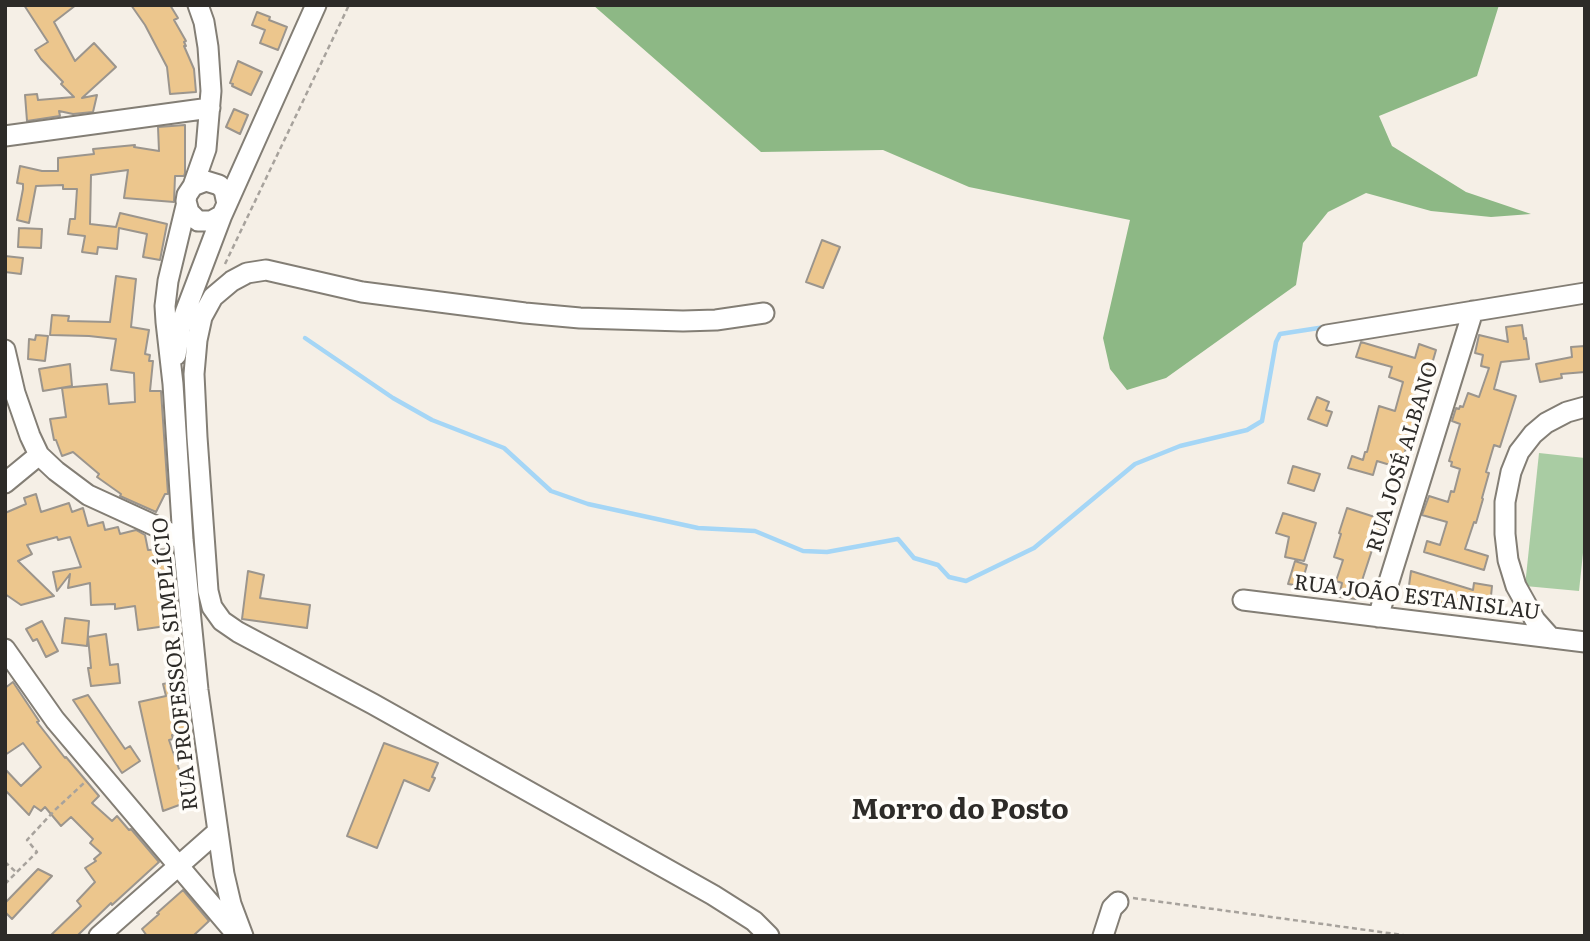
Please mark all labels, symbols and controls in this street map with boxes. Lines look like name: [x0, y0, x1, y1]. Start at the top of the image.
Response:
street label: RUA JOSÉ ALBANO: [1362, 359, 1444, 555]
street label: RUA PROFESSOR SIMPLÍCIO: [148, 516, 204, 812]
street label: RUA JOÃO ESTANISLAU: [1292, 570, 1542, 626]
district label: Morro do Posto: [851, 794, 1069, 828]

